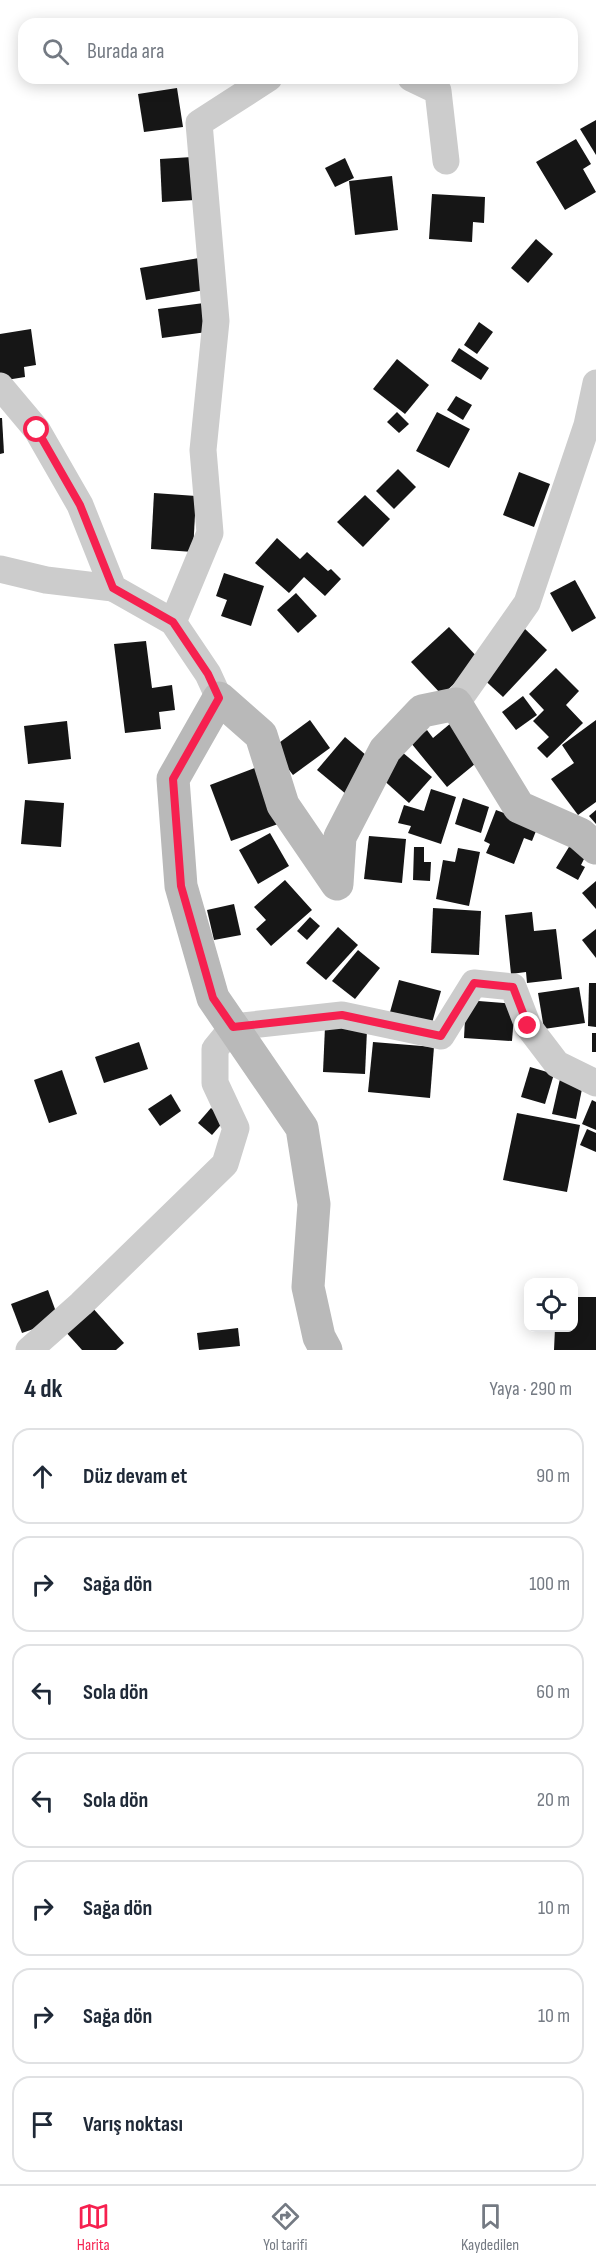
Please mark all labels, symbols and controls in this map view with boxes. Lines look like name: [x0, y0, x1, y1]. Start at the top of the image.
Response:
search box: [18, 18, 578, 84]
icon: search: [39, 35, 72, 68]
text: Burada ara: [87, 38, 164, 65]
route start: [23, 416, 49, 442]
route end: [514, 1012, 540, 1038]
map controls: [524, 1278, 578, 1332]
button: locate: [524, 1278, 578, 1332]
text: 4 dk: [24, 1374, 62, 1405]
text: Yaya · 290 m: [489, 1377, 572, 1401]
icon: ahead: [26, 1460, 59, 1493]
text: Düz devam et: [83, 1463, 187, 1490]
text: 90 m: [536, 1464, 570, 1488]
icon: right: [26, 1568, 59, 1601]
text: Sağa dön: [83, 1571, 152, 1598]
text: 100 m: [529, 1572, 570, 1596]
icon: left: [26, 1676, 59, 1709]
text: Sola dön: [83, 1679, 148, 1706]
text: 60 m: [536, 1680, 570, 1704]
icon: left: [26, 1784, 59, 1817]
text: Sola dön: [83, 1787, 148, 1814]
text: 20 m: [537, 1788, 570, 1812]
icon: right: [26, 1892, 59, 1925]
text: Sağa dön: [83, 1895, 152, 1922]
text: 10 m: [538, 1896, 570, 1920]
icon: right: [26, 2000, 59, 2033]
text: Sağa dön: [83, 2003, 152, 2030]
text: 10 m: [538, 2004, 570, 2028]
icon: arrive: [26, 2108, 59, 2141]
text: Varış noktası: [83, 2111, 183, 2138]
tab: Harita: [77, 2200, 110, 2255]
tab: Yol tarifi: [263, 2200, 307, 2255]
tab: Kaydedilen: [461, 2200, 519, 2255]

